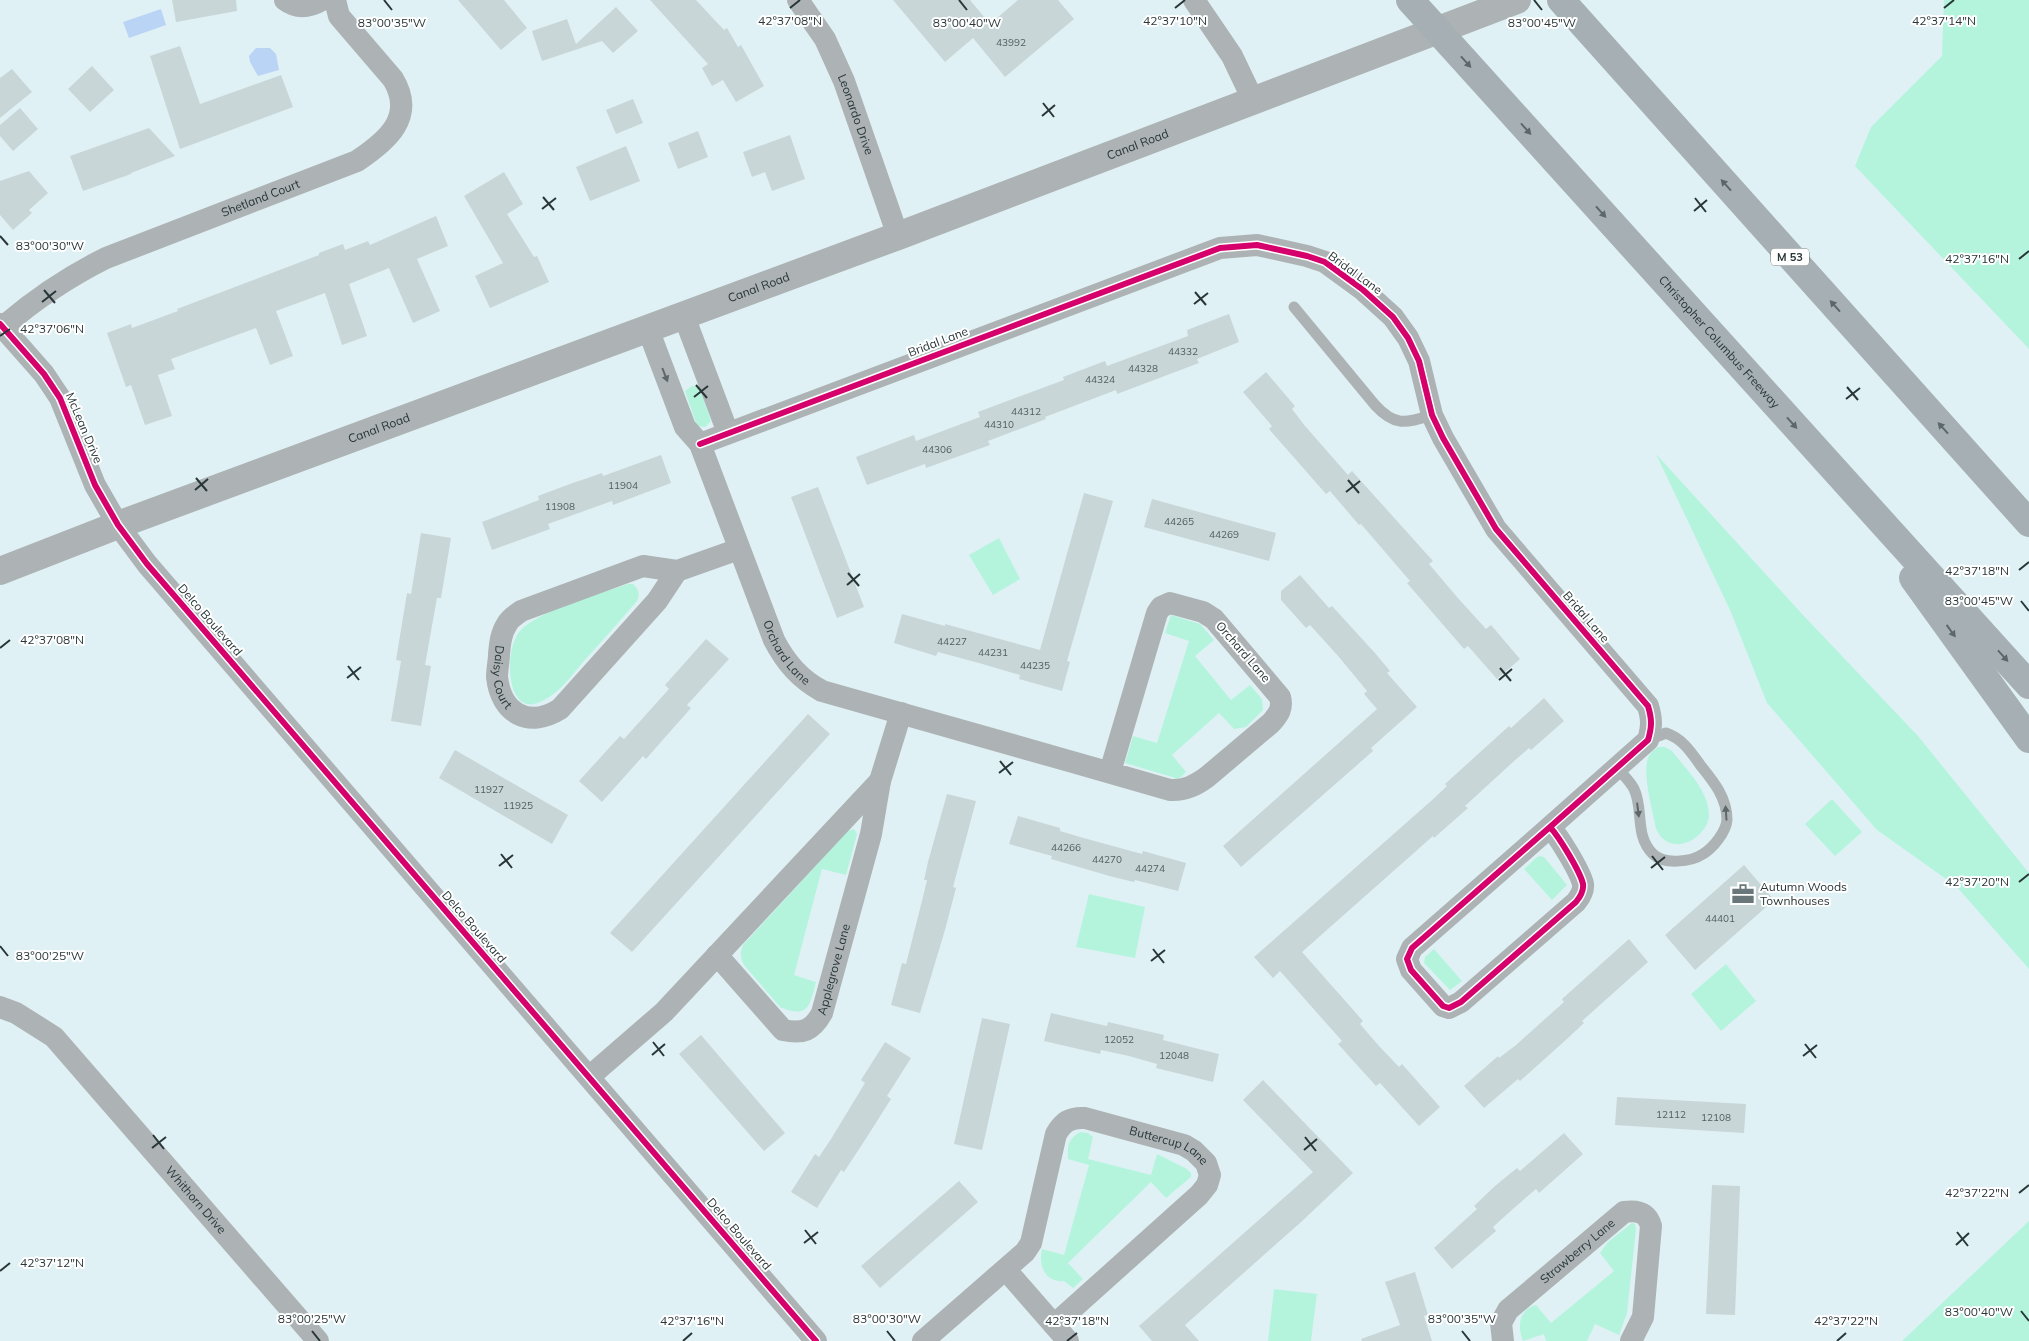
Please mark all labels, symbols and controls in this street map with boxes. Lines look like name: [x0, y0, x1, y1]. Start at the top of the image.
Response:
text: 42°37'08"N: [758, 13, 822, 28]
text: 42°37'10"N: [1143, 13, 1207, 28]
text: 42°37'14"N: [1912, 13, 1976, 28]
text: 83°00'35"W: [358, 15, 426, 30]
text: 83°00'40"W: [933, 15, 1001, 30]
text: 83°00'45"W: [1508, 15, 1576, 30]
house number: 43992: [996, 36, 1026, 49]
one-way arrow: [1460, 56, 1472, 68]
street label: Leonardo Drive: [835, 71, 877, 157]
one-way arrow: [1520, 122, 1532, 134]
street label: Canal Road: [1105, 126, 1171, 163]
street label: Shetland Court: [219, 176, 302, 220]
one-way arrow: [1721, 179, 1732, 192]
one-way arrow: [1595, 205, 1607, 217]
text: 83°00'30"W: [16, 238, 84, 253]
street label: Bridal Lane: [1325, 248, 1385, 297]
road number: M 53: [1771, 248, 1809, 266]
text: 42°37'16"N: [1945, 251, 2009, 266]
street label: Canal Road: [726, 269, 792, 305]
street label: Christopher Columbus Freeway: [1656, 272, 1784, 412]
one-way arrow: [1829, 301, 1841, 313]
text: 42°37'06"N: [20, 321, 84, 336]
street label: Bridal Lane: [906, 323, 970, 360]
house number: 44332: [1168, 345, 1198, 358]
house number: 44328: [1128, 362, 1158, 375]
one-way arrow: [661, 368, 669, 383]
house number: 44324: [1085, 373, 1115, 386]
street label: McLean Drive: [63, 390, 106, 466]
house number: 44312: [1011, 405, 1041, 418]
street label: Canal Road: [346, 410, 412, 446]
one-way arrow: [1786, 416, 1798, 428]
house number: 44310: [984, 418, 1014, 431]
one-way arrow: [1937, 422, 1949, 434]
house number: 44306: [922, 443, 952, 456]
house number: 11904: [608, 479, 638, 492]
house number: 11908: [545, 500, 575, 513]
house number: 44265: [1164, 515, 1194, 528]
house number: 44269: [1209, 528, 1239, 541]
text: 42°37'18"N: [1945, 563, 2009, 578]
street label: Delco Boulevard: [175, 581, 246, 659]
street label: Bridal Lane: [1560, 588, 1613, 645]
text: 83°00'45"W: [1945, 593, 2013, 608]
street label: Orchard Lane: [760, 618, 813, 688]
street label: Orchard Lane: [1213, 618, 1274, 685]
one-way arrow: [1945, 624, 1956, 637]
text: 42°37'08"N: [20, 632, 84, 647]
house number: 44227: [937, 635, 967, 648]
street label: Daisy Court: [490, 645, 516, 712]
house number: 44231: [978, 646, 1008, 659]
one-way arrow: [1997, 649, 2009, 661]
house number: 44235: [1020, 659, 1050, 672]
house number: 11927: [474, 783, 504, 796]
house number: 11925: [503, 799, 533, 812]
one-way arrow: [1634, 802, 1642, 818]
one-way arrow: [1722, 805, 1730, 821]
house number: 44266: [1051, 841, 1081, 854]
house number: 44270: [1092, 853, 1122, 866]
house number: 44274: [1135, 862, 1165, 875]
text: 42°37'20"N: [1945, 874, 2009, 889]
place label: Autumn Woods Townhouses: [1760, 879, 1847, 908]
office icon: Autumn Woods Townhouses: [1730, 881, 1756, 907]
street label: Delco Boulevard: [439, 888, 510, 966]
house number: 44401: [1705, 912, 1735, 925]
street label: Applegrove Lane: [814, 922, 853, 1017]
text: 83°00'25"W: [16, 948, 84, 963]
house number: 12052: [1104, 1033, 1134, 1046]
house number: 12048: [1159, 1049, 1189, 1062]
house number: 12112: [1656, 1108, 1686, 1121]
house number: 12108: [1701, 1111, 1731, 1124]
street label: Buttercup Lane: [1128, 1122, 1211, 1168]
street label: Whithorn Drive: [162, 1163, 229, 1237]
text: 42°37'22"N: [1945, 1185, 2009, 1200]
street label: Delco Boulevard: [704, 1195, 775, 1273]
street label: Strawberry Lane: [1537, 1215, 1618, 1287]
text: 42°37'12"N: [20, 1255, 84, 1270]
text: 83°00'40"W: [1945, 1304, 2013, 1319]
text: 83°00'25"W: [278, 1311, 346, 1326]
text: 83°00'30"W: [853, 1311, 921, 1326]
text: 83°00'35"W: [1428, 1311, 1496, 1326]
text: 42°37'16"N: [660, 1313, 724, 1328]
text: 42°37'18"N: [1045, 1313, 1109, 1328]
text: 42°37'22"N: [1814, 1313, 1878, 1328]

